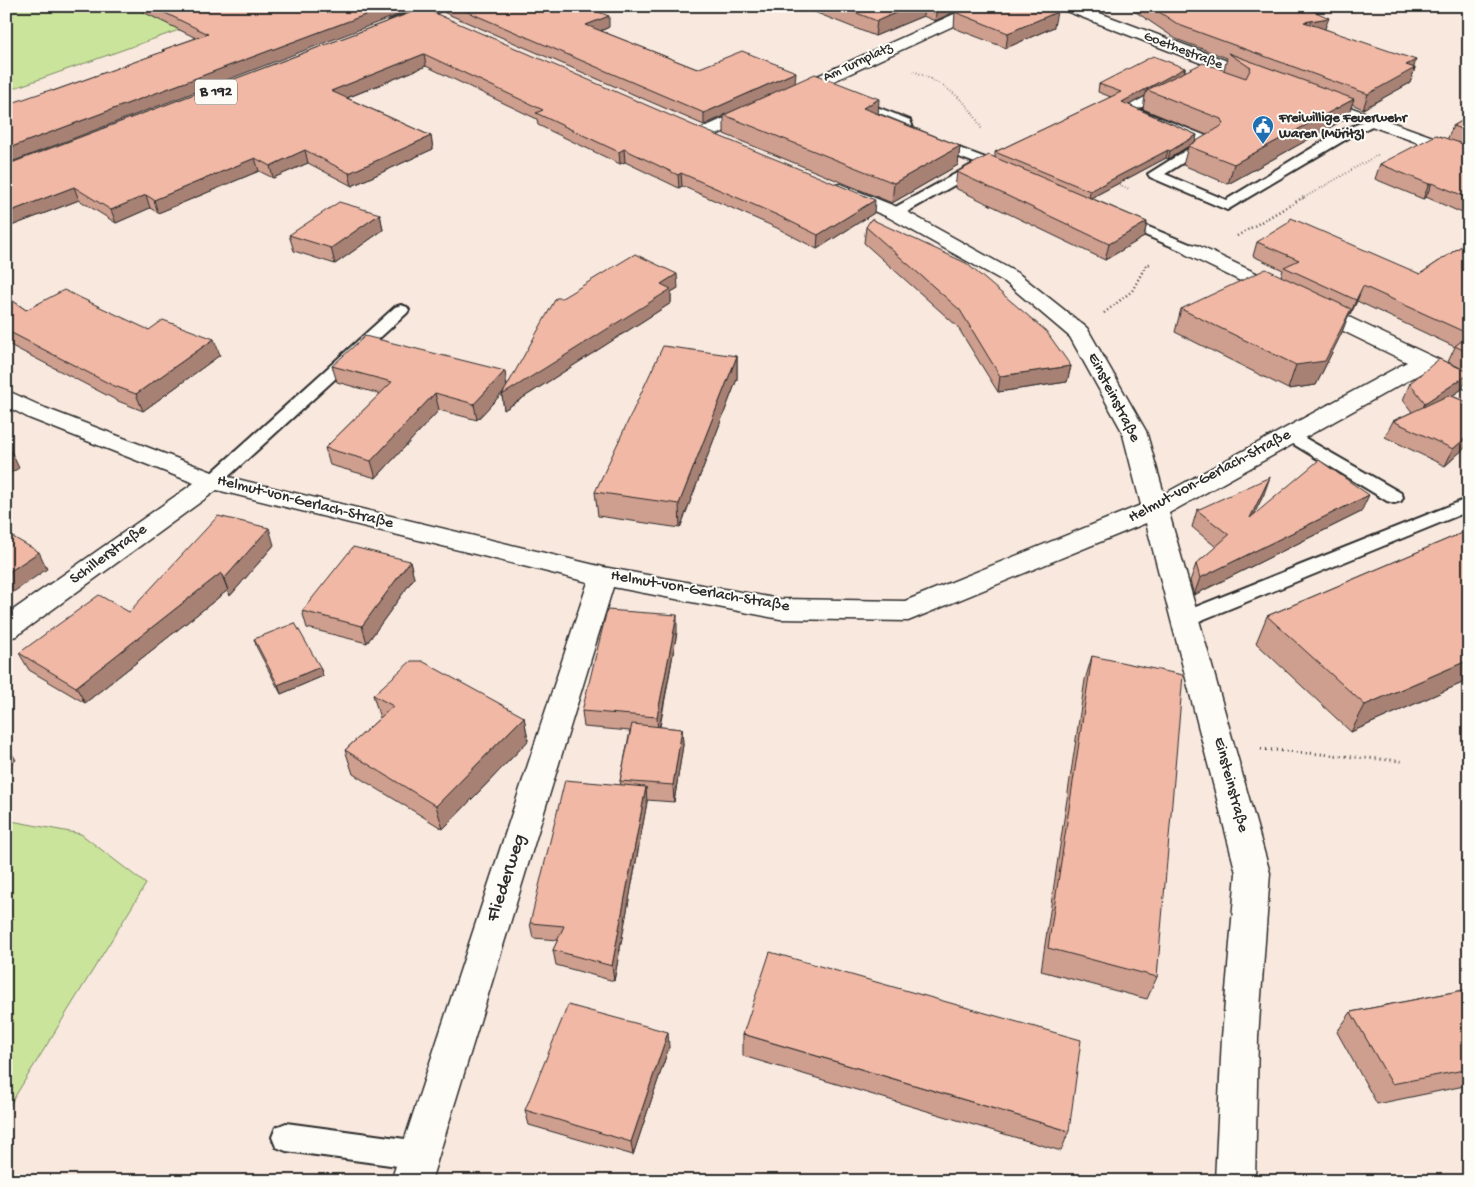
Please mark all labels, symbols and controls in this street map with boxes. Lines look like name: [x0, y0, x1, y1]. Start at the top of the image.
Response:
street label: Goethestraße: [1141, 28, 1226, 74]
street label: Am Turnplatz: [821, 39, 896, 86]
road number: B 192: [195, 80, 237, 104]
place label: Freiwillige Feuerwehr Waren (Müritz): [1278, 110, 1409, 143]
public building icon: Freiwillige Feuerwehr Waren (Müritz): [1251, 114, 1275, 145]
street label: Einsteinstraße: [1082, 350, 1144, 447]
street label: Helmut-von-Gerlach-Straße: [1126, 426, 1295, 528]
street label: Helmut-von-Gerlach-Straße: [215, 472, 396, 534]
street label: Schillerstraße: [67, 520, 152, 589]
street label: Helmut-von-Gerlach-Straße: [609, 567, 792, 617]
street label: Einsteinstraße: [1208, 735, 1252, 835]
street label: Fliederweg: [482, 831, 532, 926]

